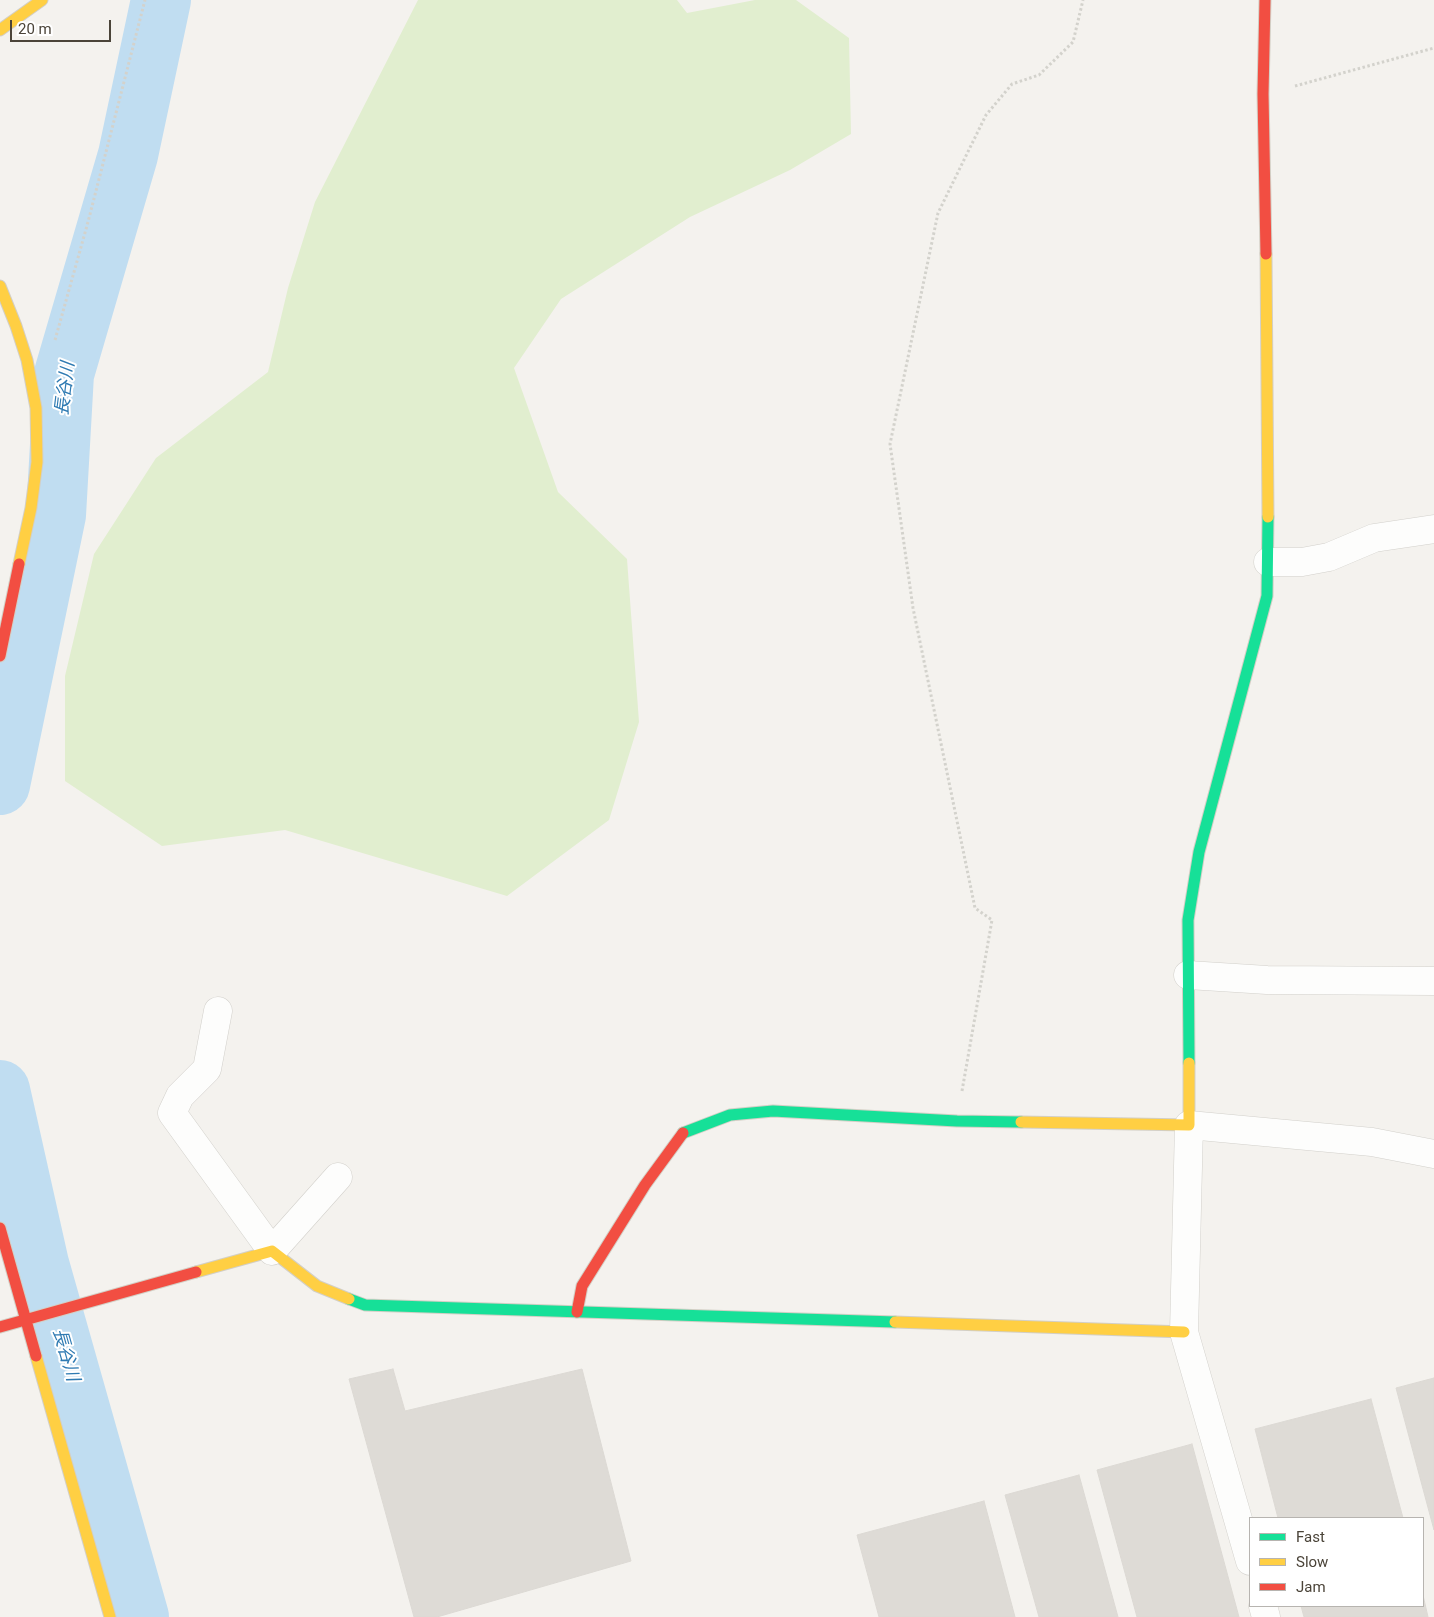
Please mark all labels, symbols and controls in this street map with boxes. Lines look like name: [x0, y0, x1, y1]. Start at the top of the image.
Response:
scale bar: [12, 10, 114, 42]
text: 20 m: [18, 20, 52, 38]
water label: 長谷川: [52, 361, 80, 417]
water label: 長谷川: [47, 1326, 83, 1384]
legend: [1249, 1517, 1424, 1607]
text: Fast: [1296, 1528, 1325, 1546]
text: Slow: [1296, 1553, 1328, 1571]
text: Jam: [1296, 1578, 1326, 1596]

